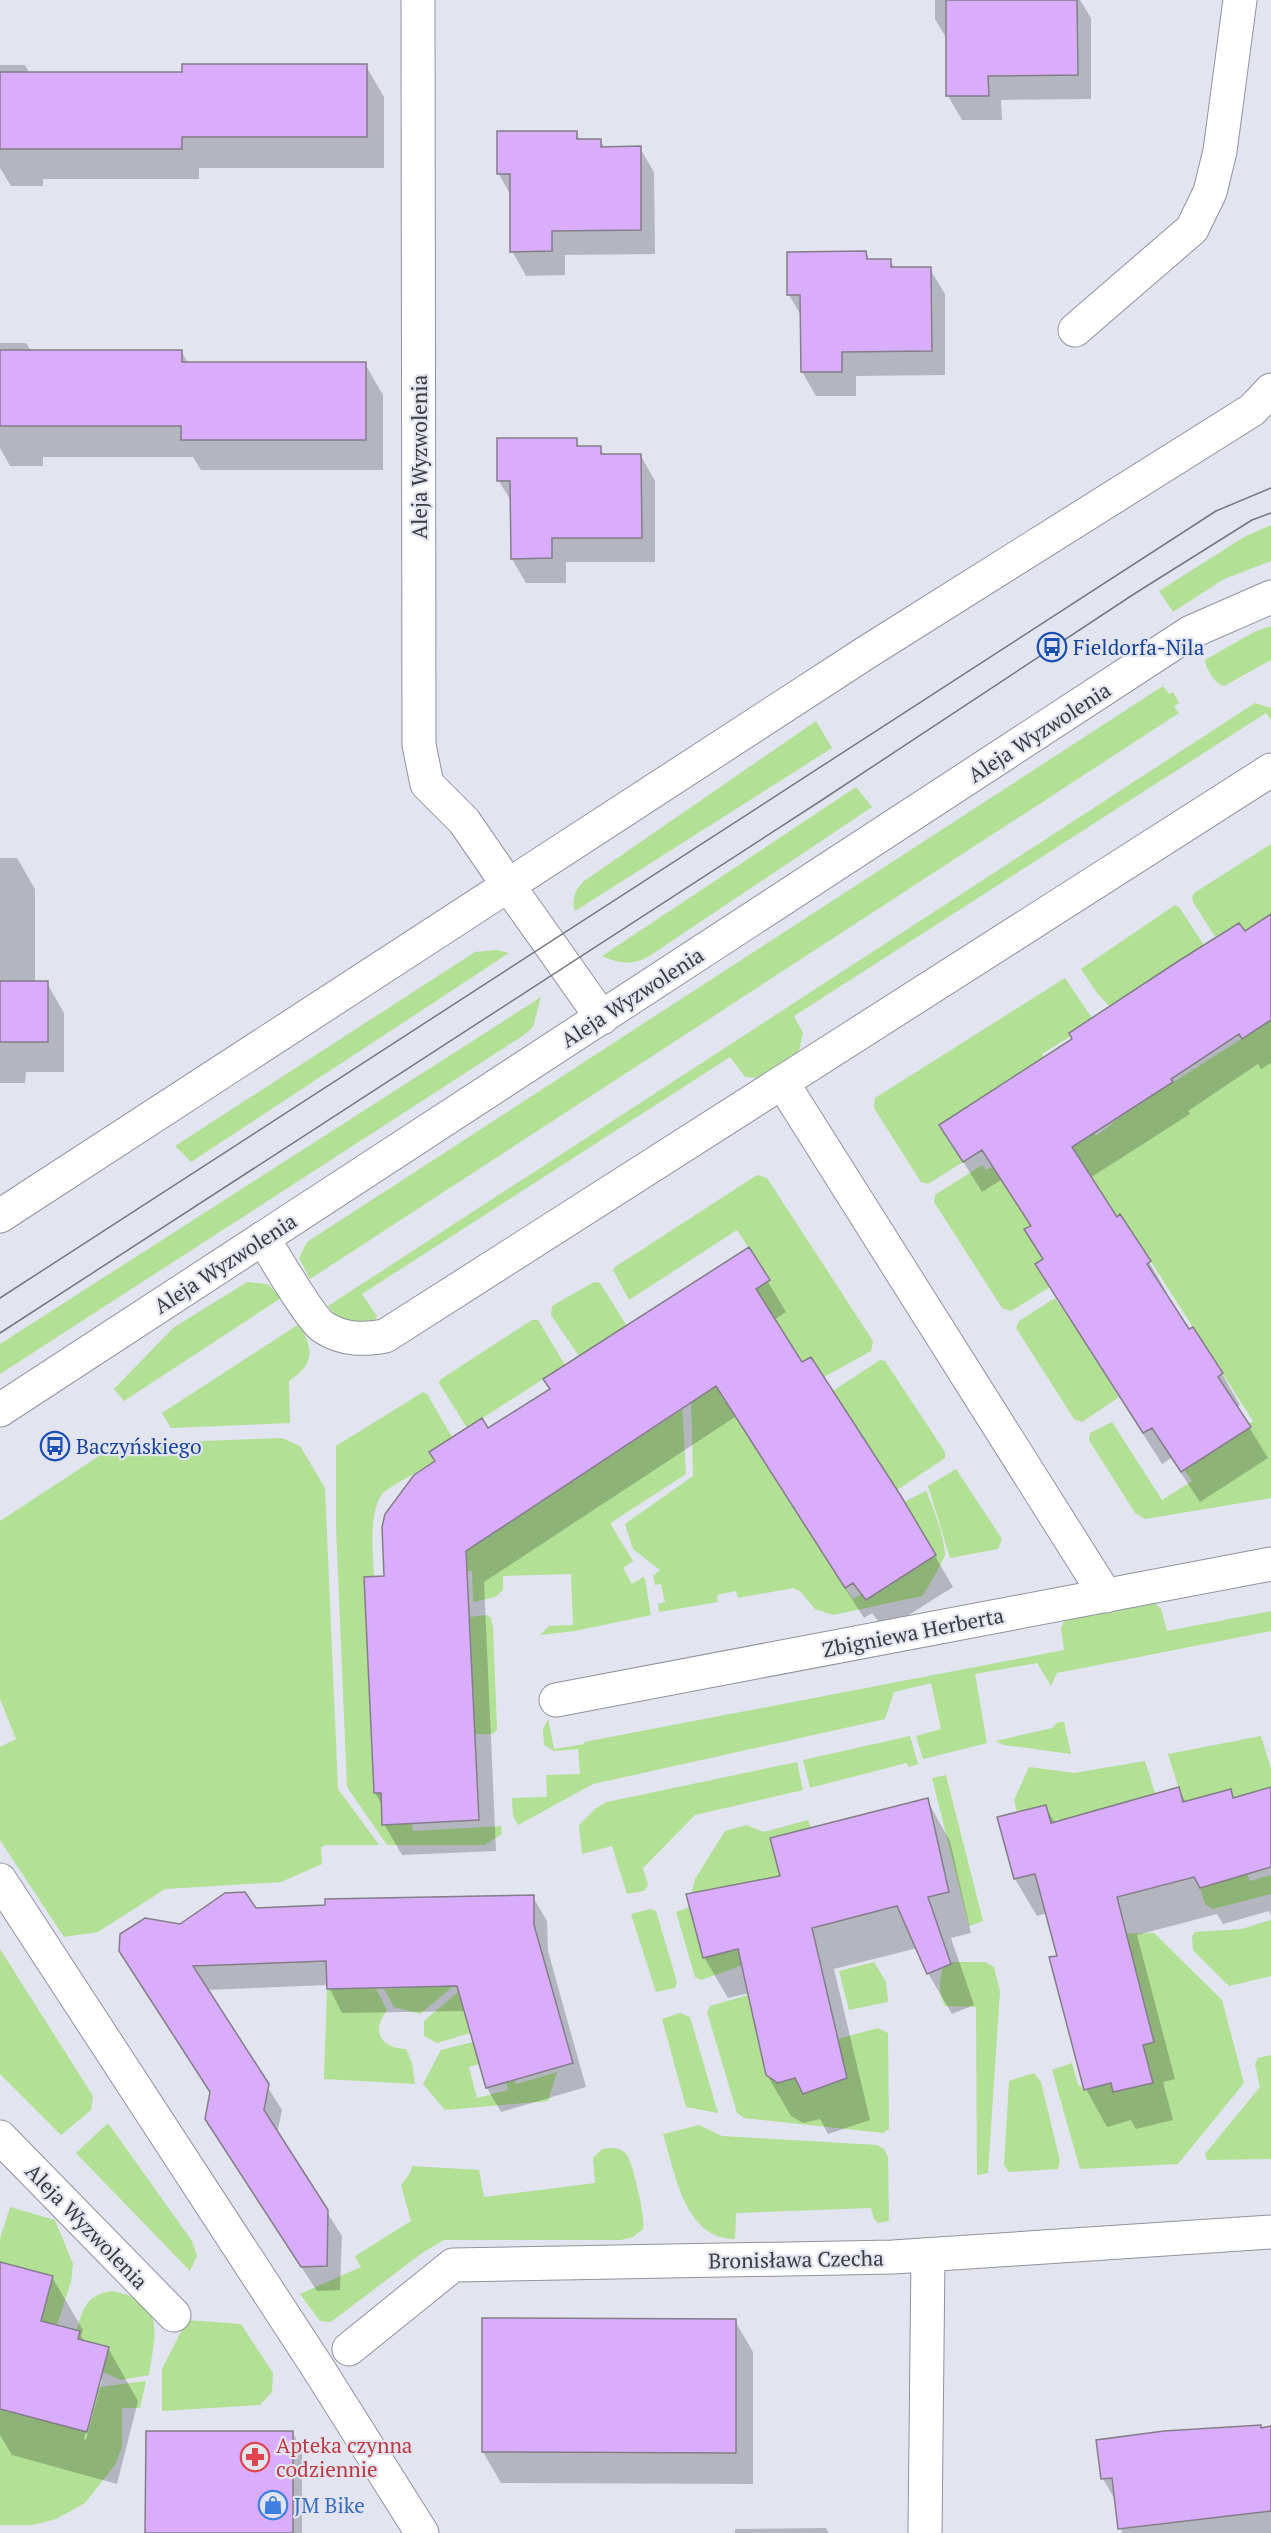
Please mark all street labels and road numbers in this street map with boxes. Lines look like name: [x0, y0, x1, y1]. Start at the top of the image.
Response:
street label: Aleja Wyzwolenia: [405, 374, 433, 539]
street label: Aleja Wyzwolenia: [962, 675, 1116, 789]
street label: Aleja Wyzwolenia: [555, 940, 709, 1054]
street label: Aleja Wyzwolenia: [148, 1206, 302, 1320]
street label: Zbigniewa Herberta: [820, 1601, 1007, 1663]
street label: Aleja Wyzwolenia: [20, 2157, 154, 2295]
street label: Bronisława Czecha: [708, 2243, 884, 2275]

